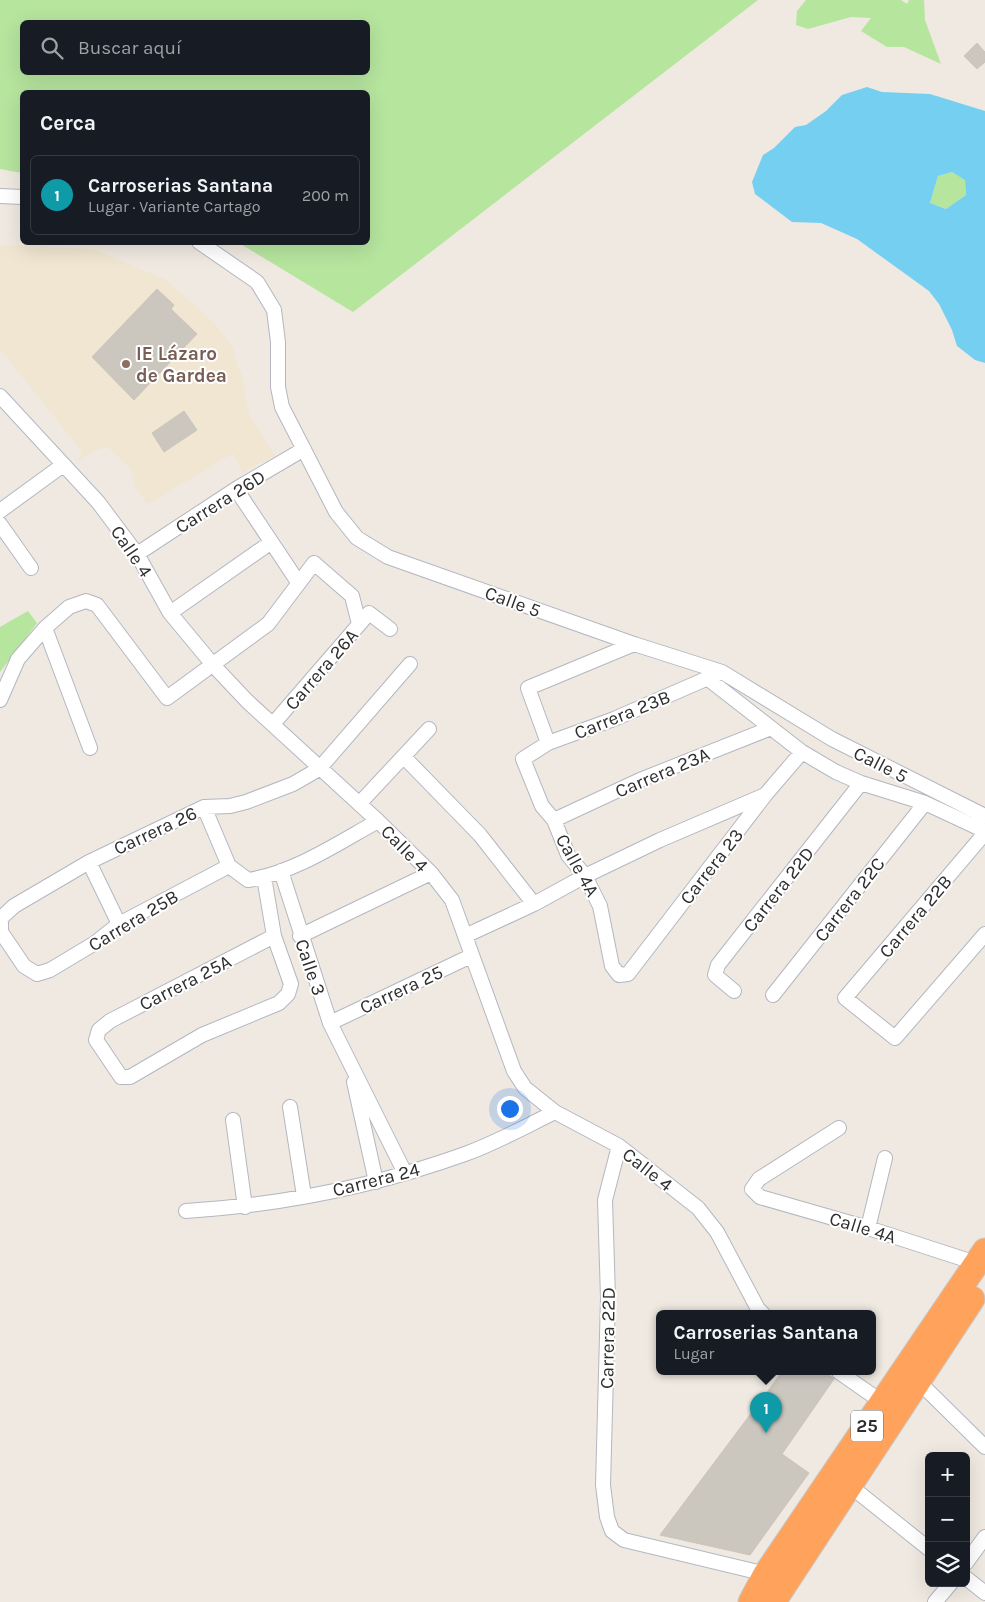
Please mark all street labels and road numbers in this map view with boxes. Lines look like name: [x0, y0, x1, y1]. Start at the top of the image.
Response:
street label: Carrera 26D: [172, 466, 270, 538]
street label: Calle 4: [106, 522, 157, 582]
street label: Calle 5: [482, 582, 544, 622]
street label: Carrera 26A: [281, 625, 363, 715]
street label: Carrera 23B: [571, 686, 674, 744]
street label: Calle 5: [850, 742, 911, 788]
street label: Carrera 23A: [612, 743, 713, 803]
street label: Carrera 26: [110, 802, 201, 860]
street label: Calle 4: [376, 821, 433, 877]
street label: Carrera 23: [676, 825, 748, 909]
street label: Calle 4A: [551, 830, 603, 901]
street label: Carrera 22D: [739, 843, 819, 937]
street label: Carrera 22C: [810, 853, 890, 946]
street label: Carrera 22B: [875, 871, 957, 963]
street label: Carrera 25B: [85, 885, 182, 956]
street label: Calle 3: [290, 936, 330, 998]
street label: Carrera 25A: [136, 950, 235, 1015]
street label: Carrera 25: [356, 961, 446, 1019]
street label: Calle 4: [618, 1143, 677, 1196]
street label: Carrera 24: [330, 1158, 422, 1201]
street label: Calle 4A: [827, 1207, 899, 1249]
street label: Carrera 22D: [596, 1287, 620, 1389]
road number: 25: [851, 1410, 883, 1442]

